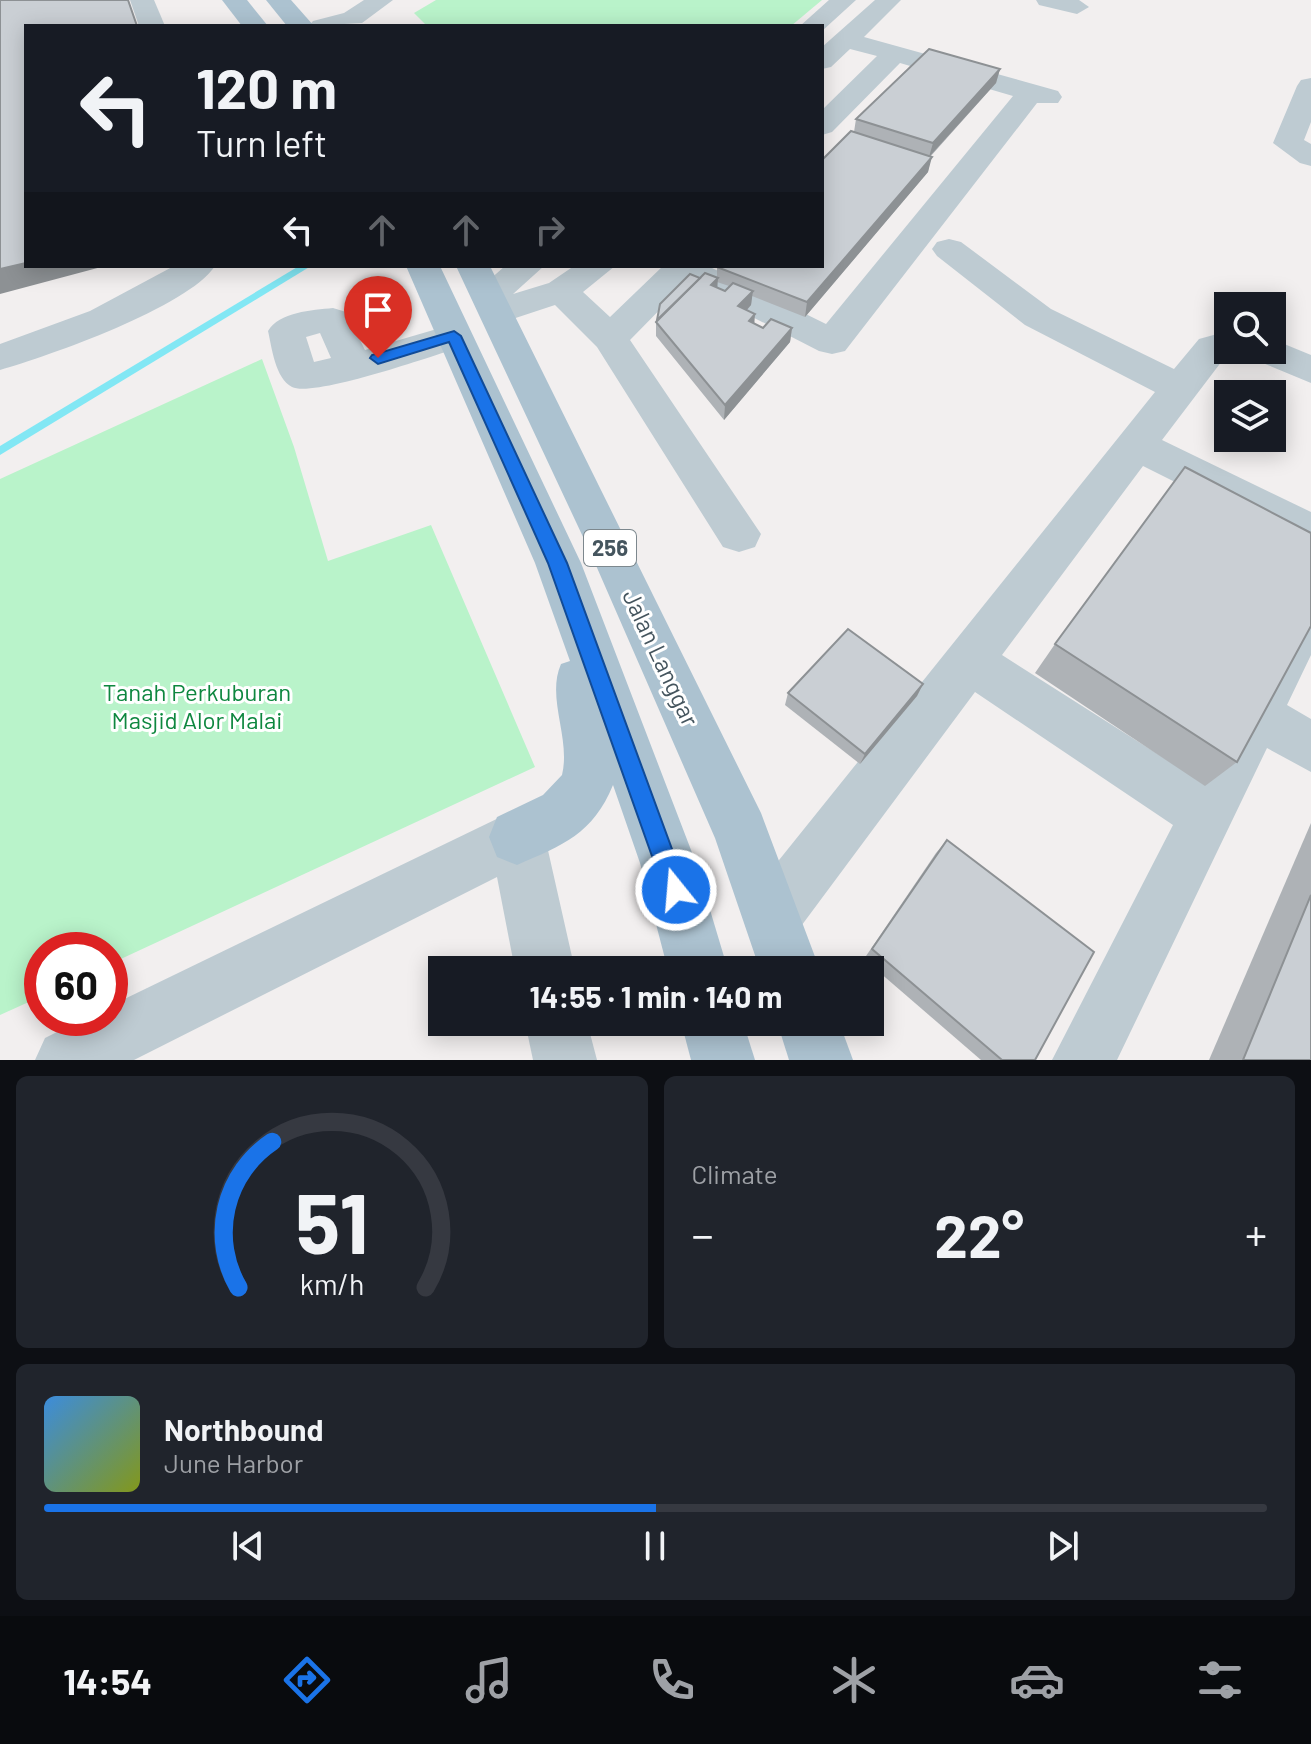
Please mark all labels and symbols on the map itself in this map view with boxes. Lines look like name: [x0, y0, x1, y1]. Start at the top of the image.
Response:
pin: [344, 276, 412, 358]
road number: 256: [584, 530, 636, 566]
street label: Jalan Langgar: [617, 585, 706, 730]
park label: Tanah Perkuburan Masjid Alor Malai: [103, 677, 291, 734]
position arrow: [634, 848, 718, 932]
speed limit sign: 60: [24, 932, 128, 1036]

